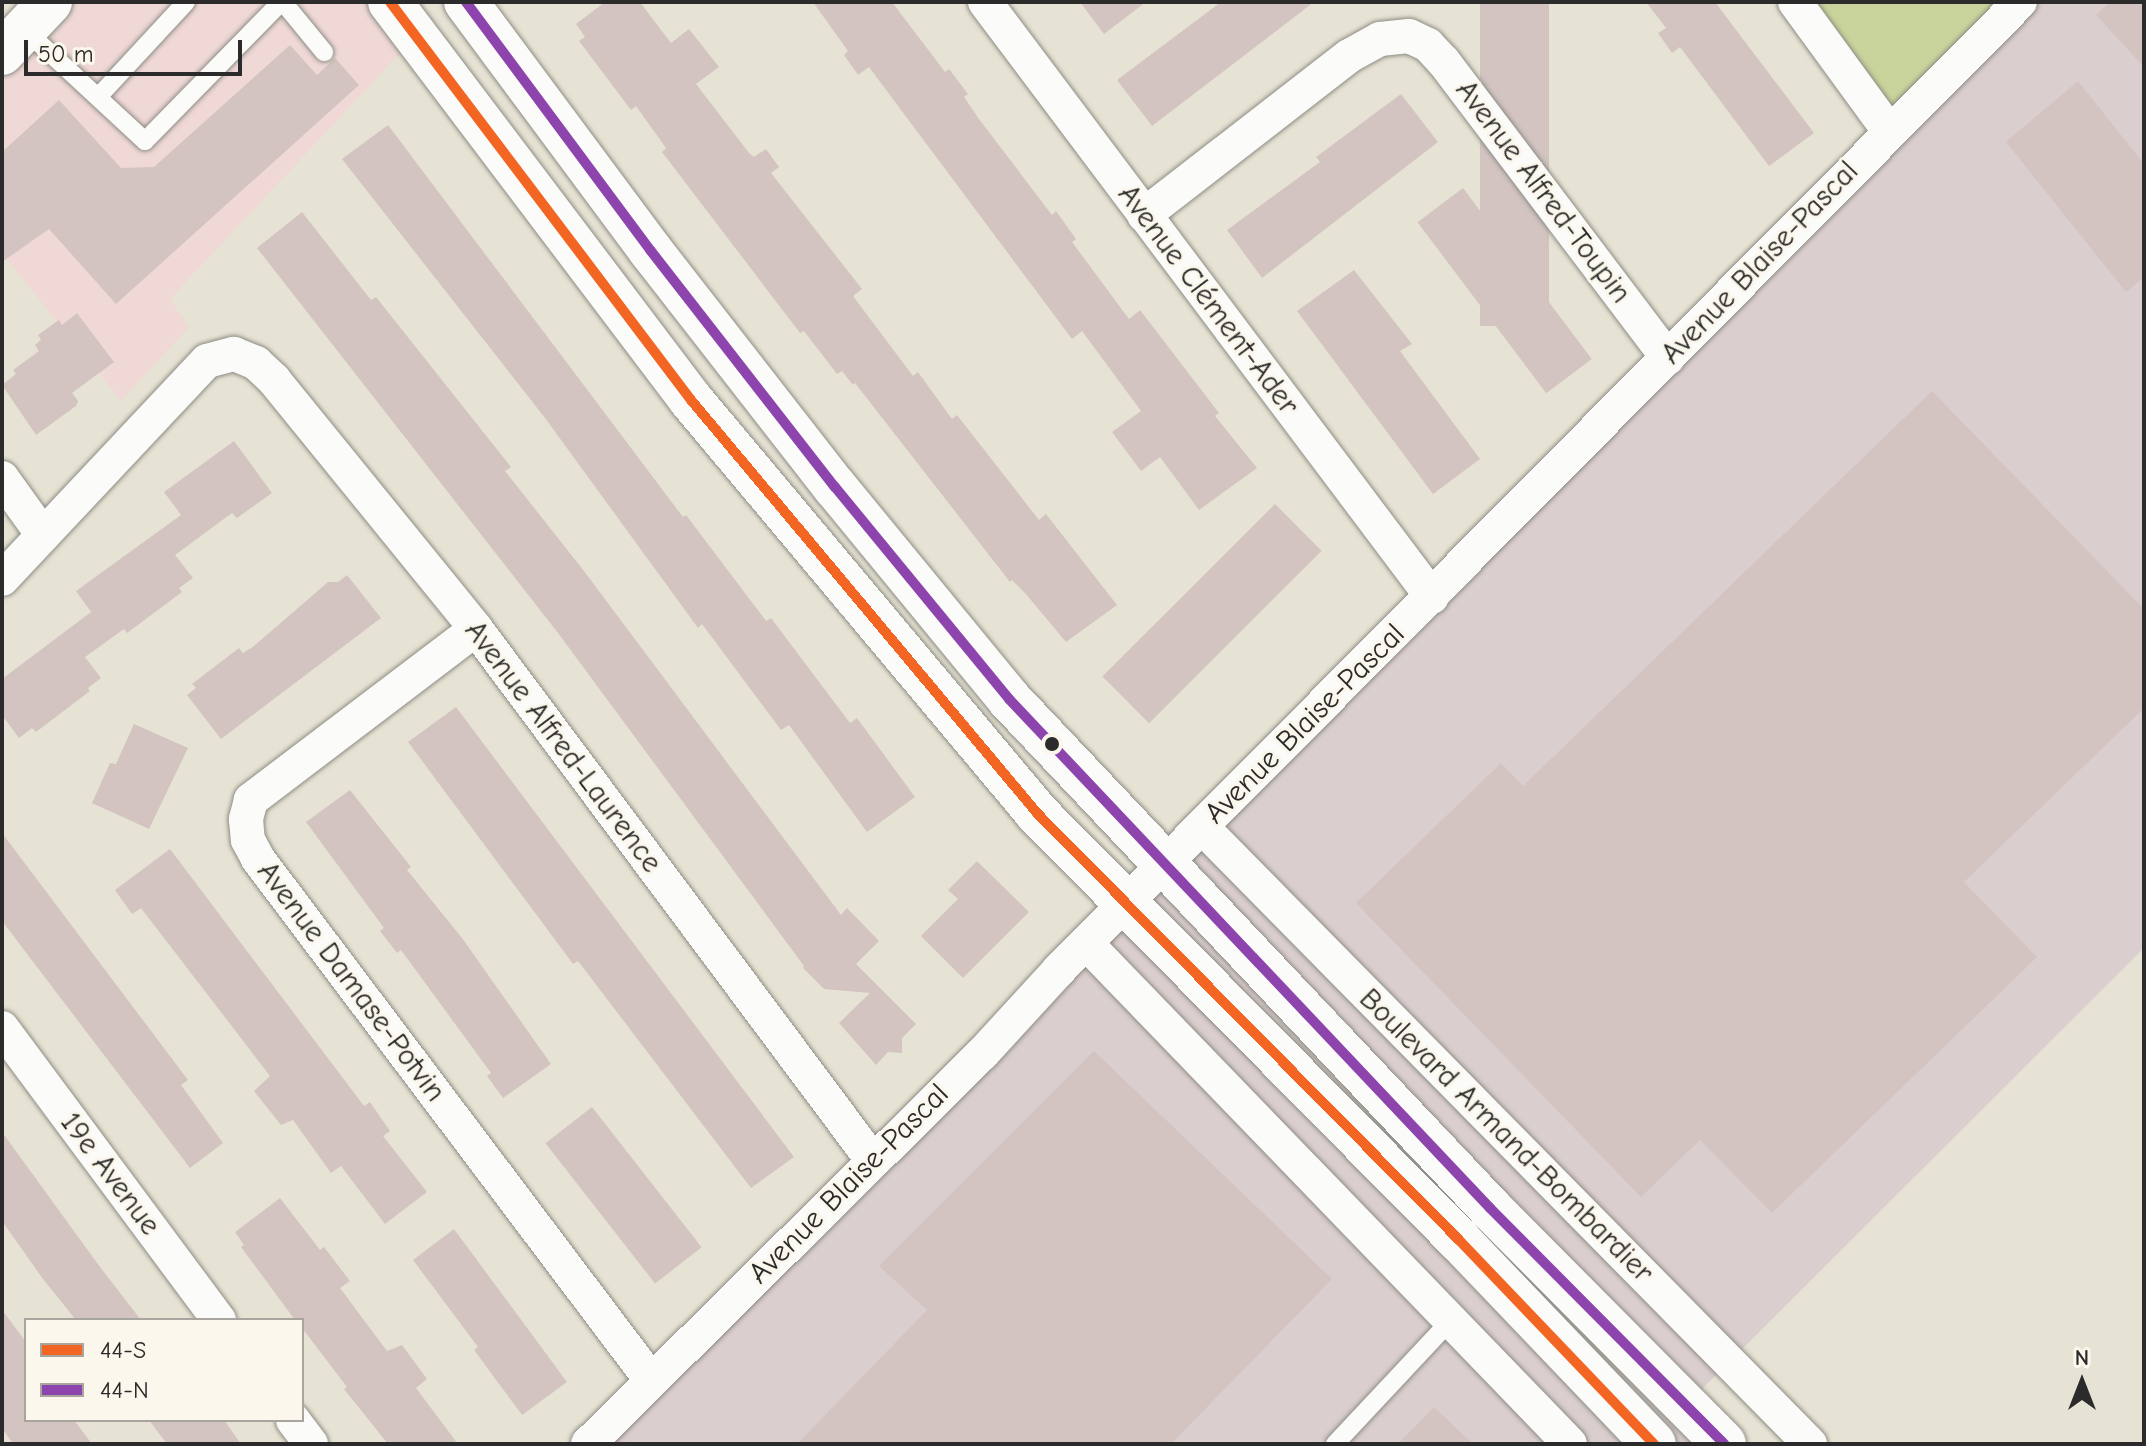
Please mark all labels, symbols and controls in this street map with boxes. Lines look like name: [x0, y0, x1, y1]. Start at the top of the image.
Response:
scale bar: [28, 24, 246, 74]
text: 50 m: [38, 40, 94, 68]
street label: Avenue Alfred-Toupin: [1447, 73, 1639, 311]
street label: Avenue Blaise-Pascal: [1654, 154, 1866, 372]
street label: Avenue Clément-Ader: [1110, 178, 1306, 422]
street label: Avenue Alfred-Laurence: [457, 614, 669, 880]
street label: Avenue Blaise-Pascal: [1197, 616, 1413, 832]
unlabelled marker: [1044, 736, 1060, 752]
street label: Avenue Damase-Potvin: [249, 855, 453, 1109]
street label: Boulevard Armand-Bombardier: [1351, 981, 1661, 1291]
street label: Avenue Blaise-Pascal: [741, 1076, 957, 1292]
street label: 19e Avenue: [52, 1106, 168, 1242]
legend: [24, 1318, 304, 1422]
text: 44-S: [100, 1336, 146, 1364]
north arrow: [2042, 1342, 2122, 1422]
text: N: [2075, 1345, 2089, 1371]
text: 44-N: [100, 1376, 149, 1404]

